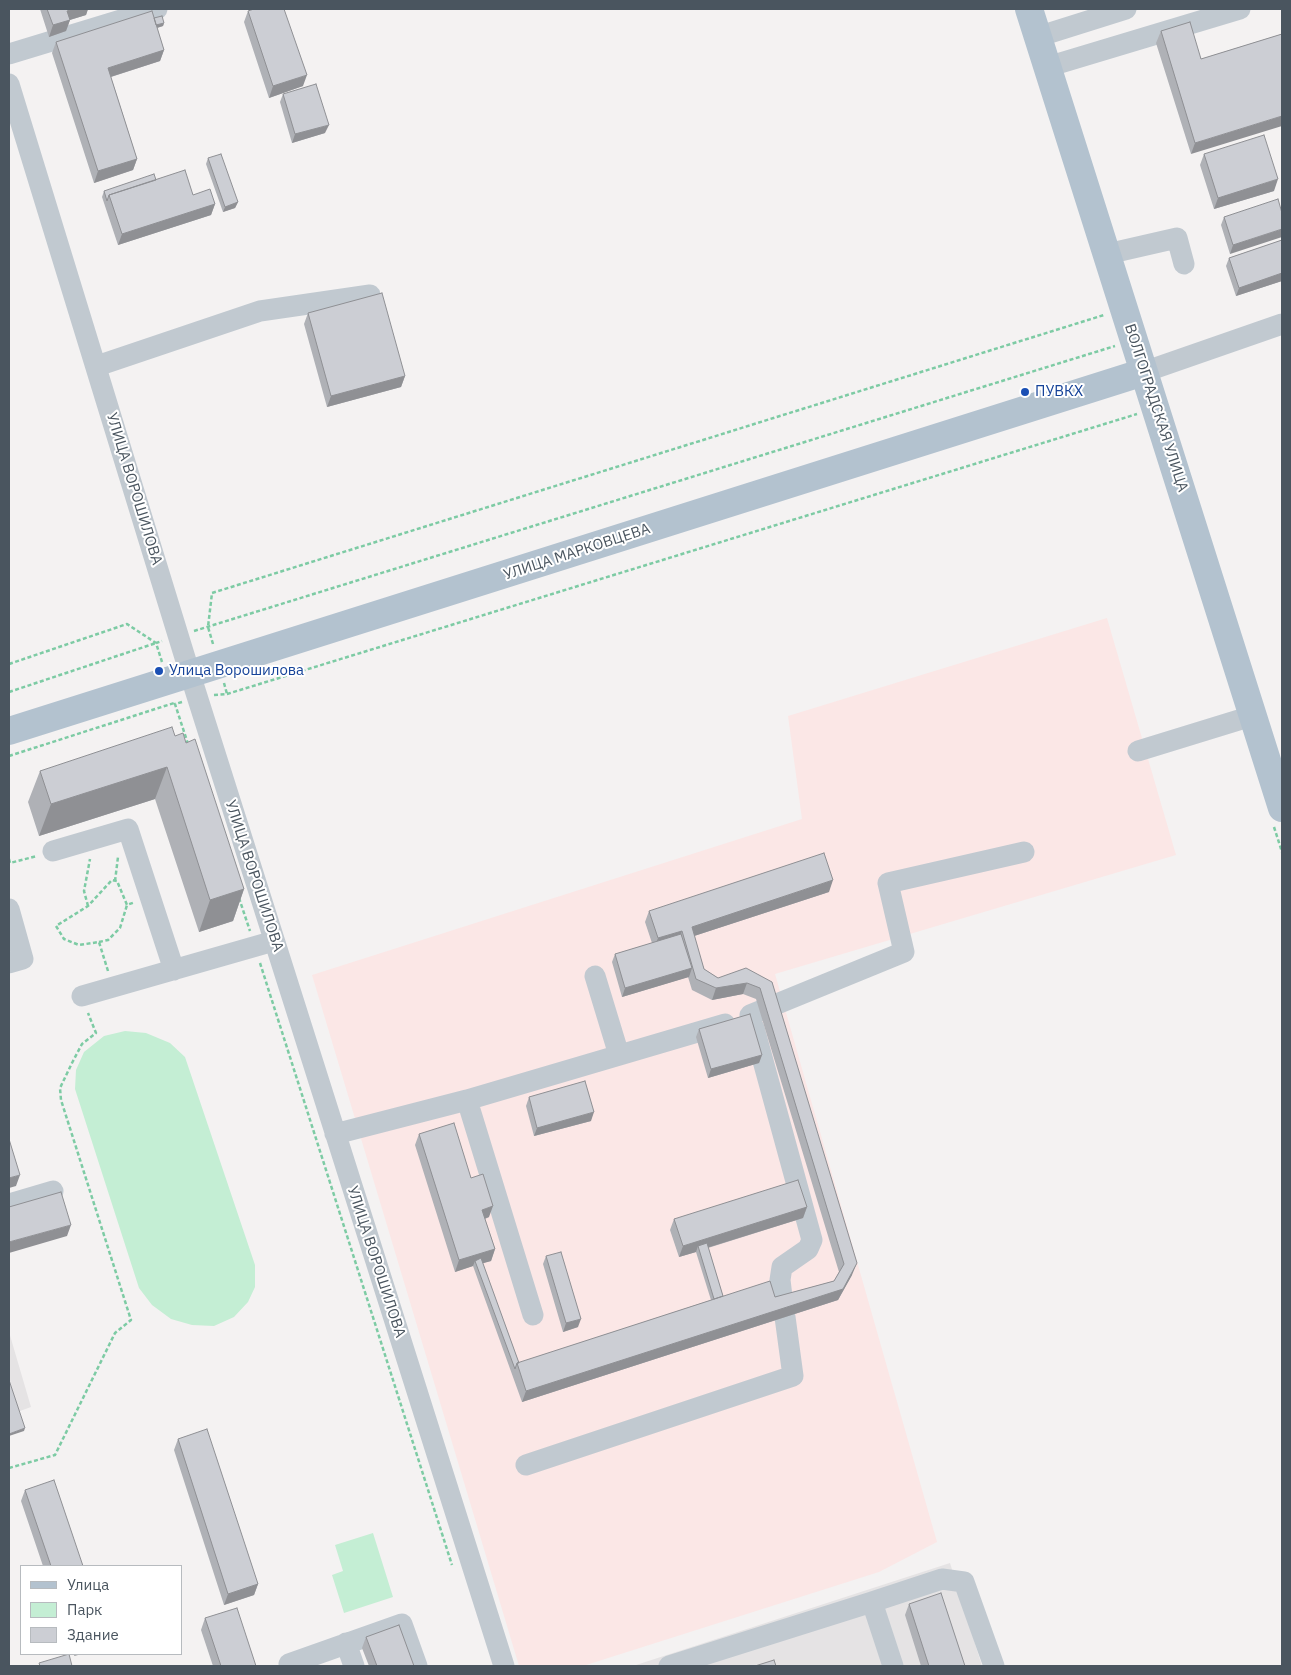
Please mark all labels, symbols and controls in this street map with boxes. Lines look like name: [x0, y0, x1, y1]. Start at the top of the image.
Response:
street label: ВОЛГОГРАДСКАЯ УЛИЦА: [1120, 322, 1192, 494]
place label: ПУВКХ: [1035, 383, 1083, 401]
marker: ПУВКХ: [1019, 386, 1031, 398]
street label: УЛИЦА ВОРОШИЛОВА: [102, 411, 166, 567]
street label: УЛИЦА МАРКОВЦЕВА: [501, 520, 653, 584]
place label: Улица Ворошилова: [169, 662, 304, 680]
marker: Улица Ворошилова: [153, 665, 165, 677]
street label: УЛИЦА ВОРОШИЛОВА: [221, 798, 287, 954]
street label: УЛИЦА ВОРОШИЛОВА: [343, 1184, 409, 1340]
legend: [20, 1565, 182, 1655]
text: Улица: [67, 1575, 109, 1594]
text: Парк: [67, 1600, 102, 1619]
text: Здание: [67, 1625, 119, 1644]

